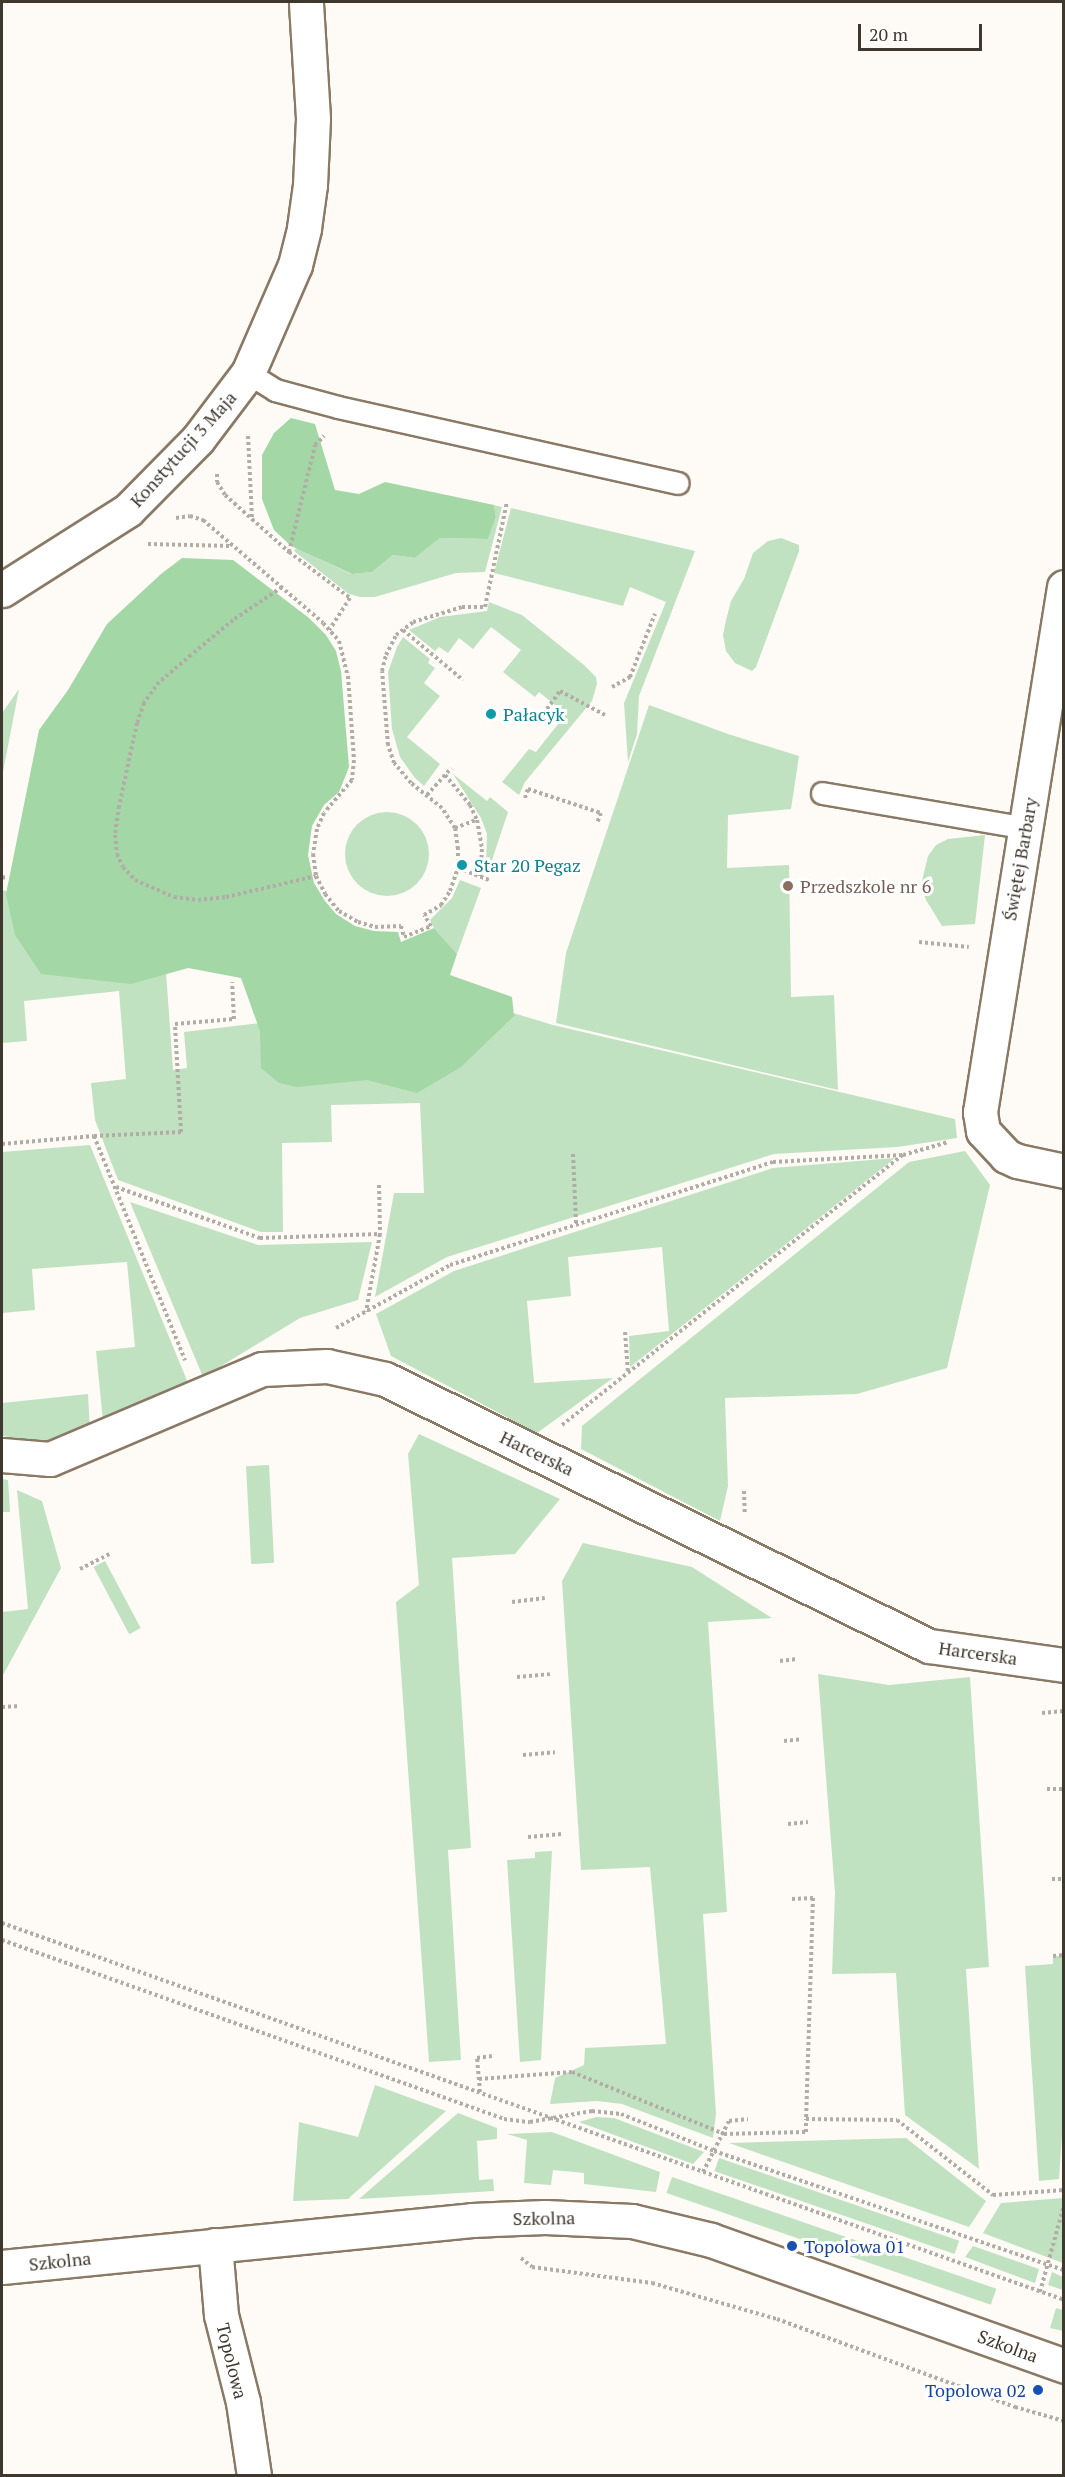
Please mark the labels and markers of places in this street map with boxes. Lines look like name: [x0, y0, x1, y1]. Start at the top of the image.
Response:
place label: Pałacyk: [503, 703, 565, 725]
marker: Pałacyk: [484, 707, 498, 721]
place label: Star 20 Pegaz: [474, 854, 581, 876]
marker: Star 20 Pegaz: [455, 858, 469, 872]
place label: Przedszkole nr 6: [800, 875, 931, 897]
marker: Przedszkole nr 6: [781, 879, 795, 893]
place label: Topolowa 01: [804, 2235, 905, 2257]
marker: Topolowa 01: [785, 2239, 799, 2253]
place label: Topolowa 02: [925, 2379, 1026, 2401]
marker: Topolowa 02: [1031, 2383, 1045, 2397]

